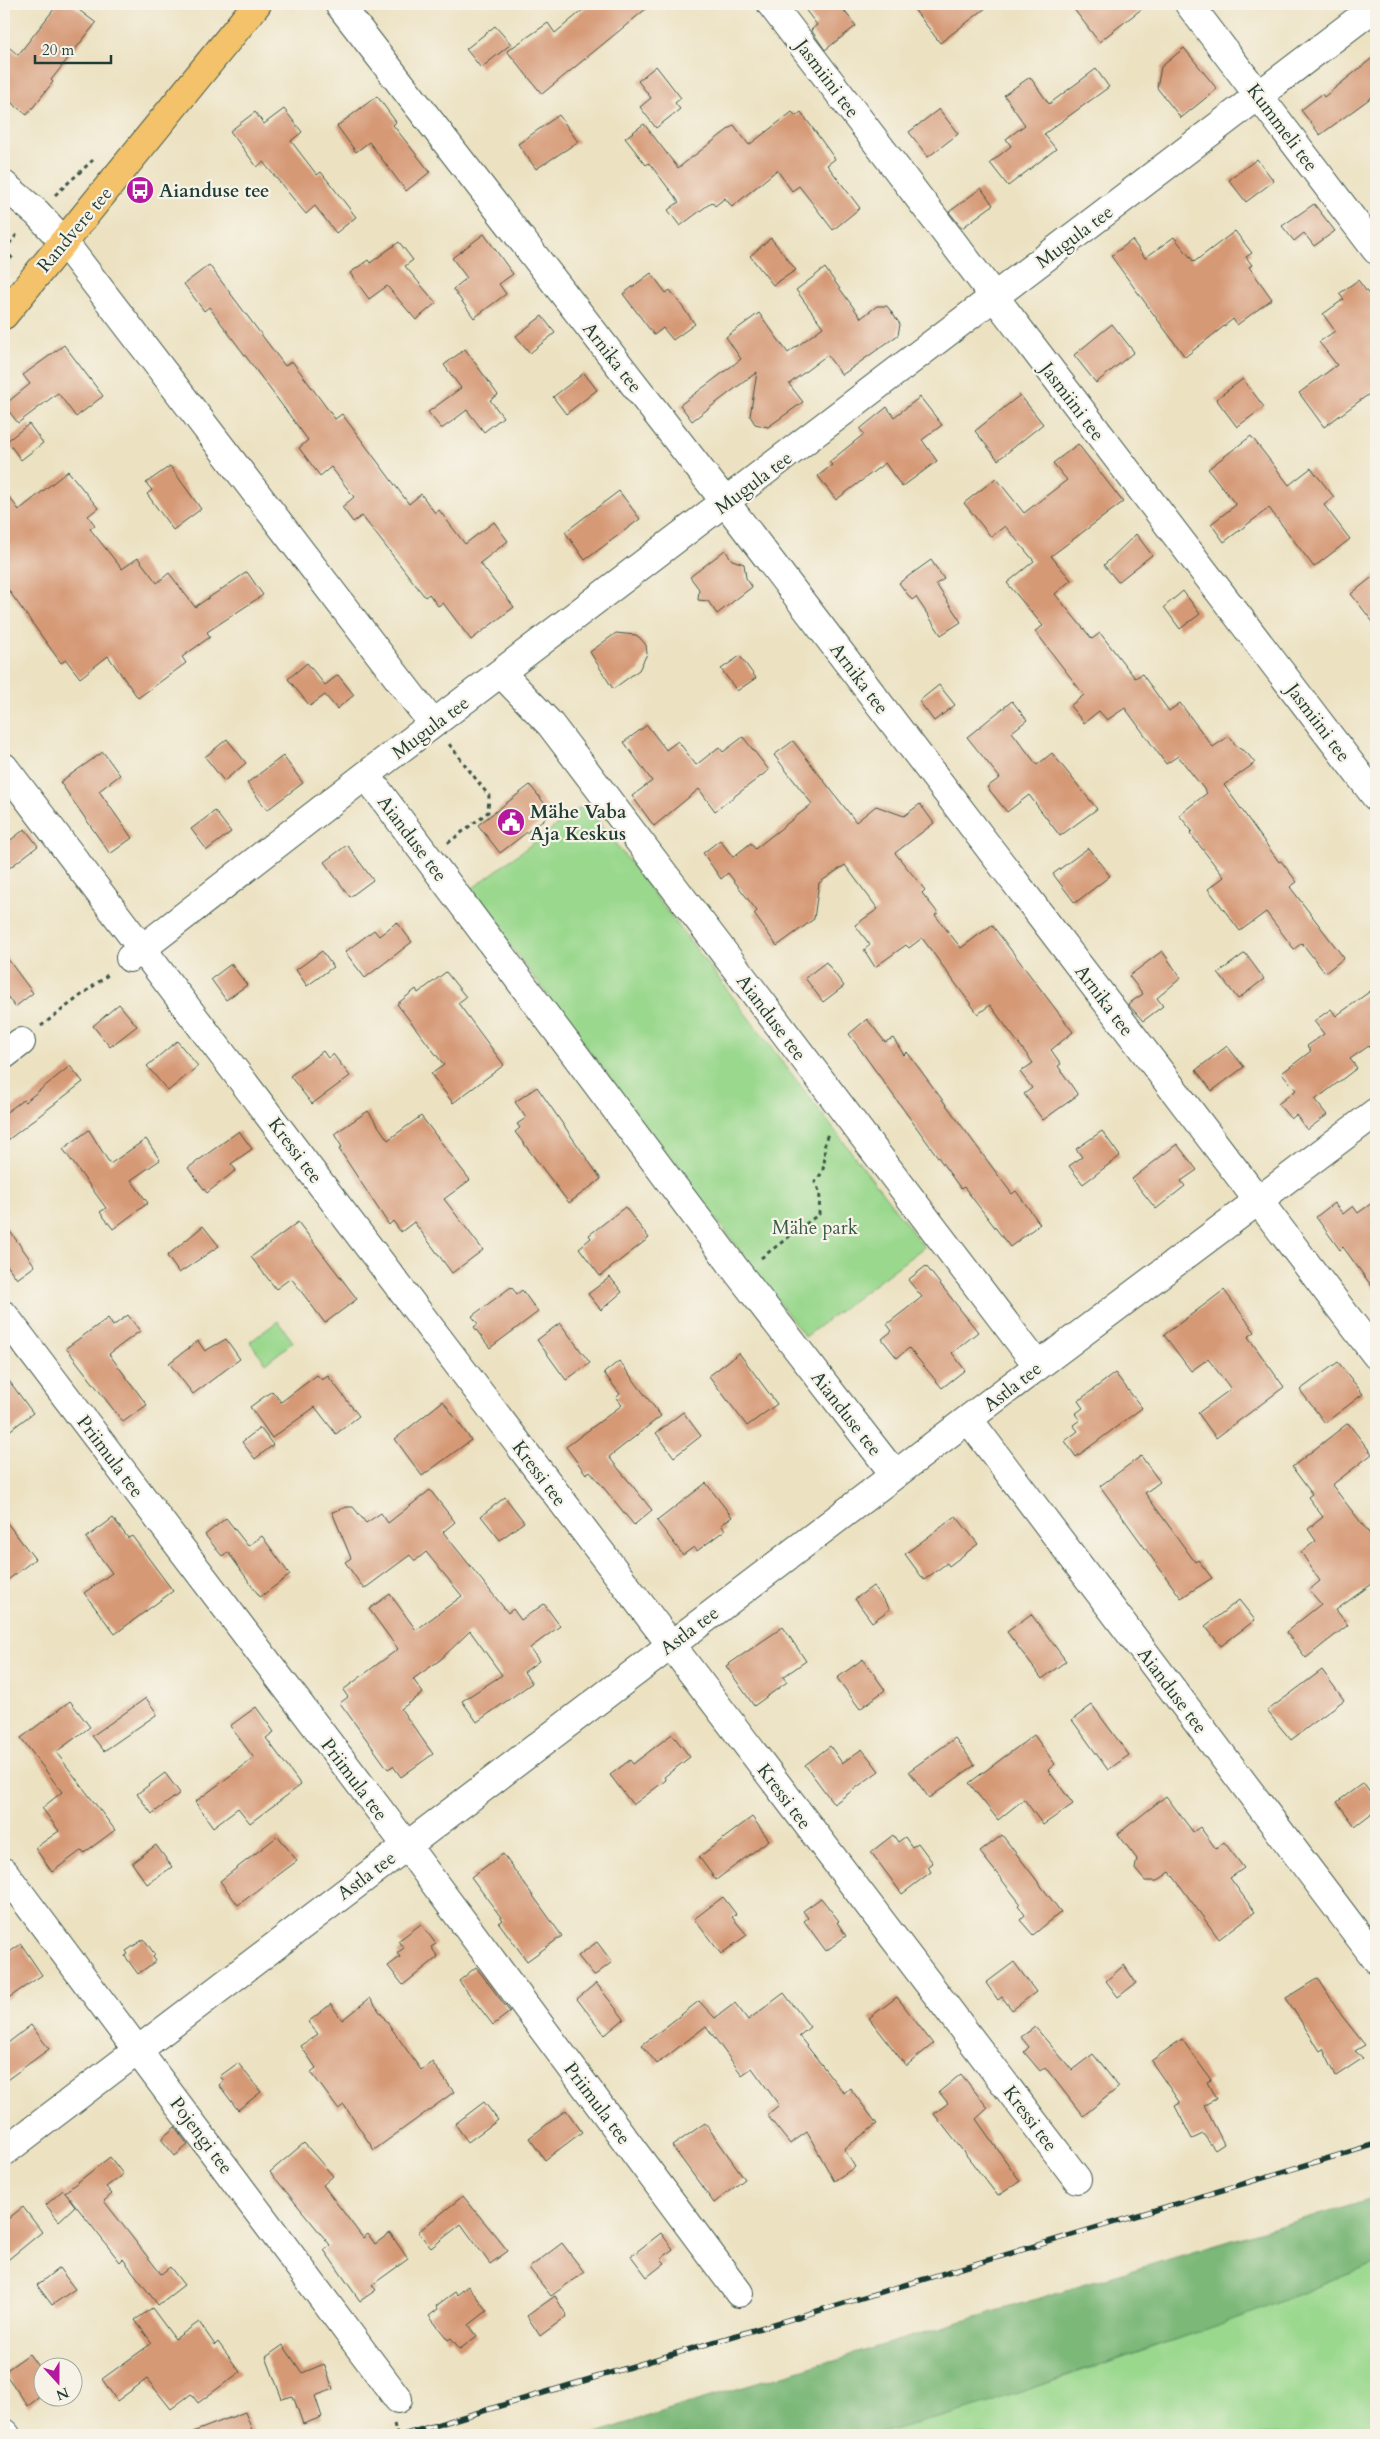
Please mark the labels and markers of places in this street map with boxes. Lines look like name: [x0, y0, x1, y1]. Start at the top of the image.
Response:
bus stop icon: Aianduse tee: [125, 175, 155, 205]
place label: Aianduse tee: [159, 178, 269, 204]
place label: Mähe Vaba Aja Keskus: [530, 799, 627, 847]
public building icon: Mähe Vaba Aja Keskus: [496, 807, 526, 837]

